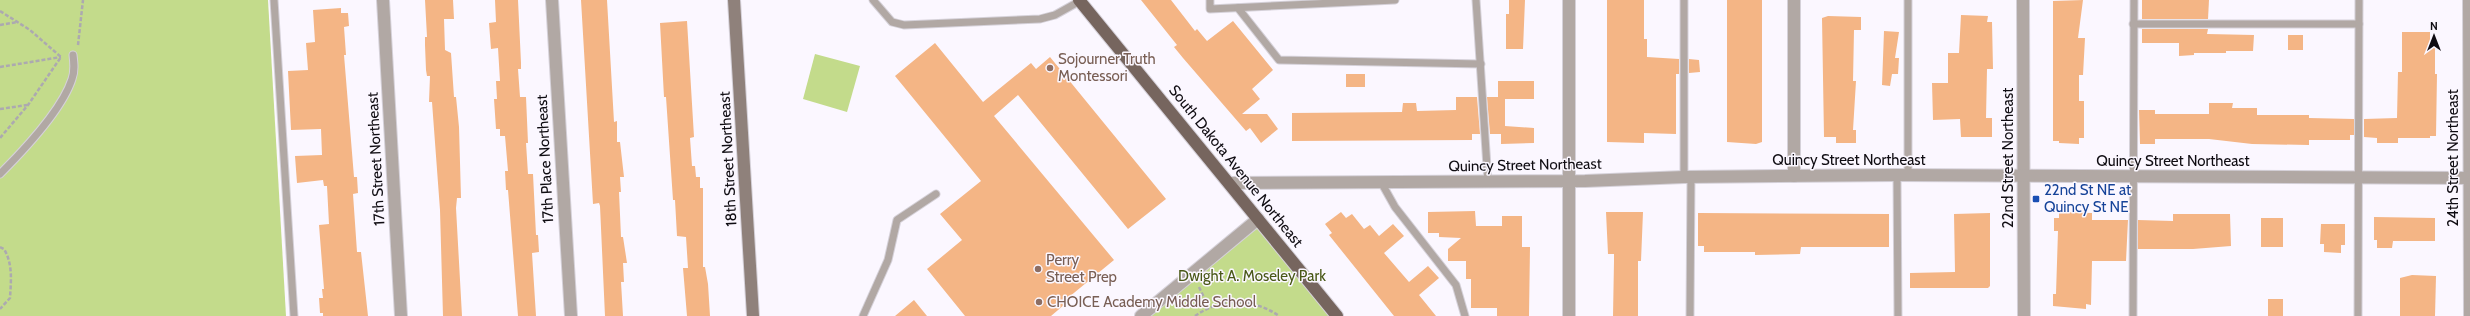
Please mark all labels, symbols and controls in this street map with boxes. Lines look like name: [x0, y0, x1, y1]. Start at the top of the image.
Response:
north arrow: [2414, 16, 2454, 56]
text: N: [2430, 19, 2438, 33]
place label: Sojourner Truth Montessori: [1058, 50, 1156, 85]
marker: Sojourner Truth Montessori: [1045, 63, 1055, 73]
street label: South Dakota Avenue Northeast: [1165, 81, 1307, 251]
street label: 22nd Street Northeast: [1999, 88, 2017, 228]
street label: 24th Street Northeast: [2444, 89, 2462, 227]
street label: 18th Street Northeast: [715, 91, 741, 227]
street label: 17th Street Northeast: [364, 92, 388, 226]
street label: 17th Place Northeast: [533, 94, 557, 224]
street label: Quincy Street Northeast: [1772, 151, 1926, 169]
street label: Quincy Street Northeast: [2096, 152, 2250, 170]
street label: Quincy Street Northeast: [1448, 155, 1602, 175]
place label: 22nd St NE at Quincy St NE: [2044, 181, 2131, 216]
marker: 22nd St NE at Quincy St NE: [2031, 194, 2041, 204]
place label: Perry Street Prep: [1046, 251, 1117, 286]
marker: Perry Street Prep: [1033, 264, 1043, 274]
park label: Dwight A. Moseley Park: [1178, 267, 1326, 285]
place label: CHOICE Academy Middle School: [1047, 293, 1257, 311]
marker: CHOICE Academy Middle School: [1034, 297, 1044, 307]

